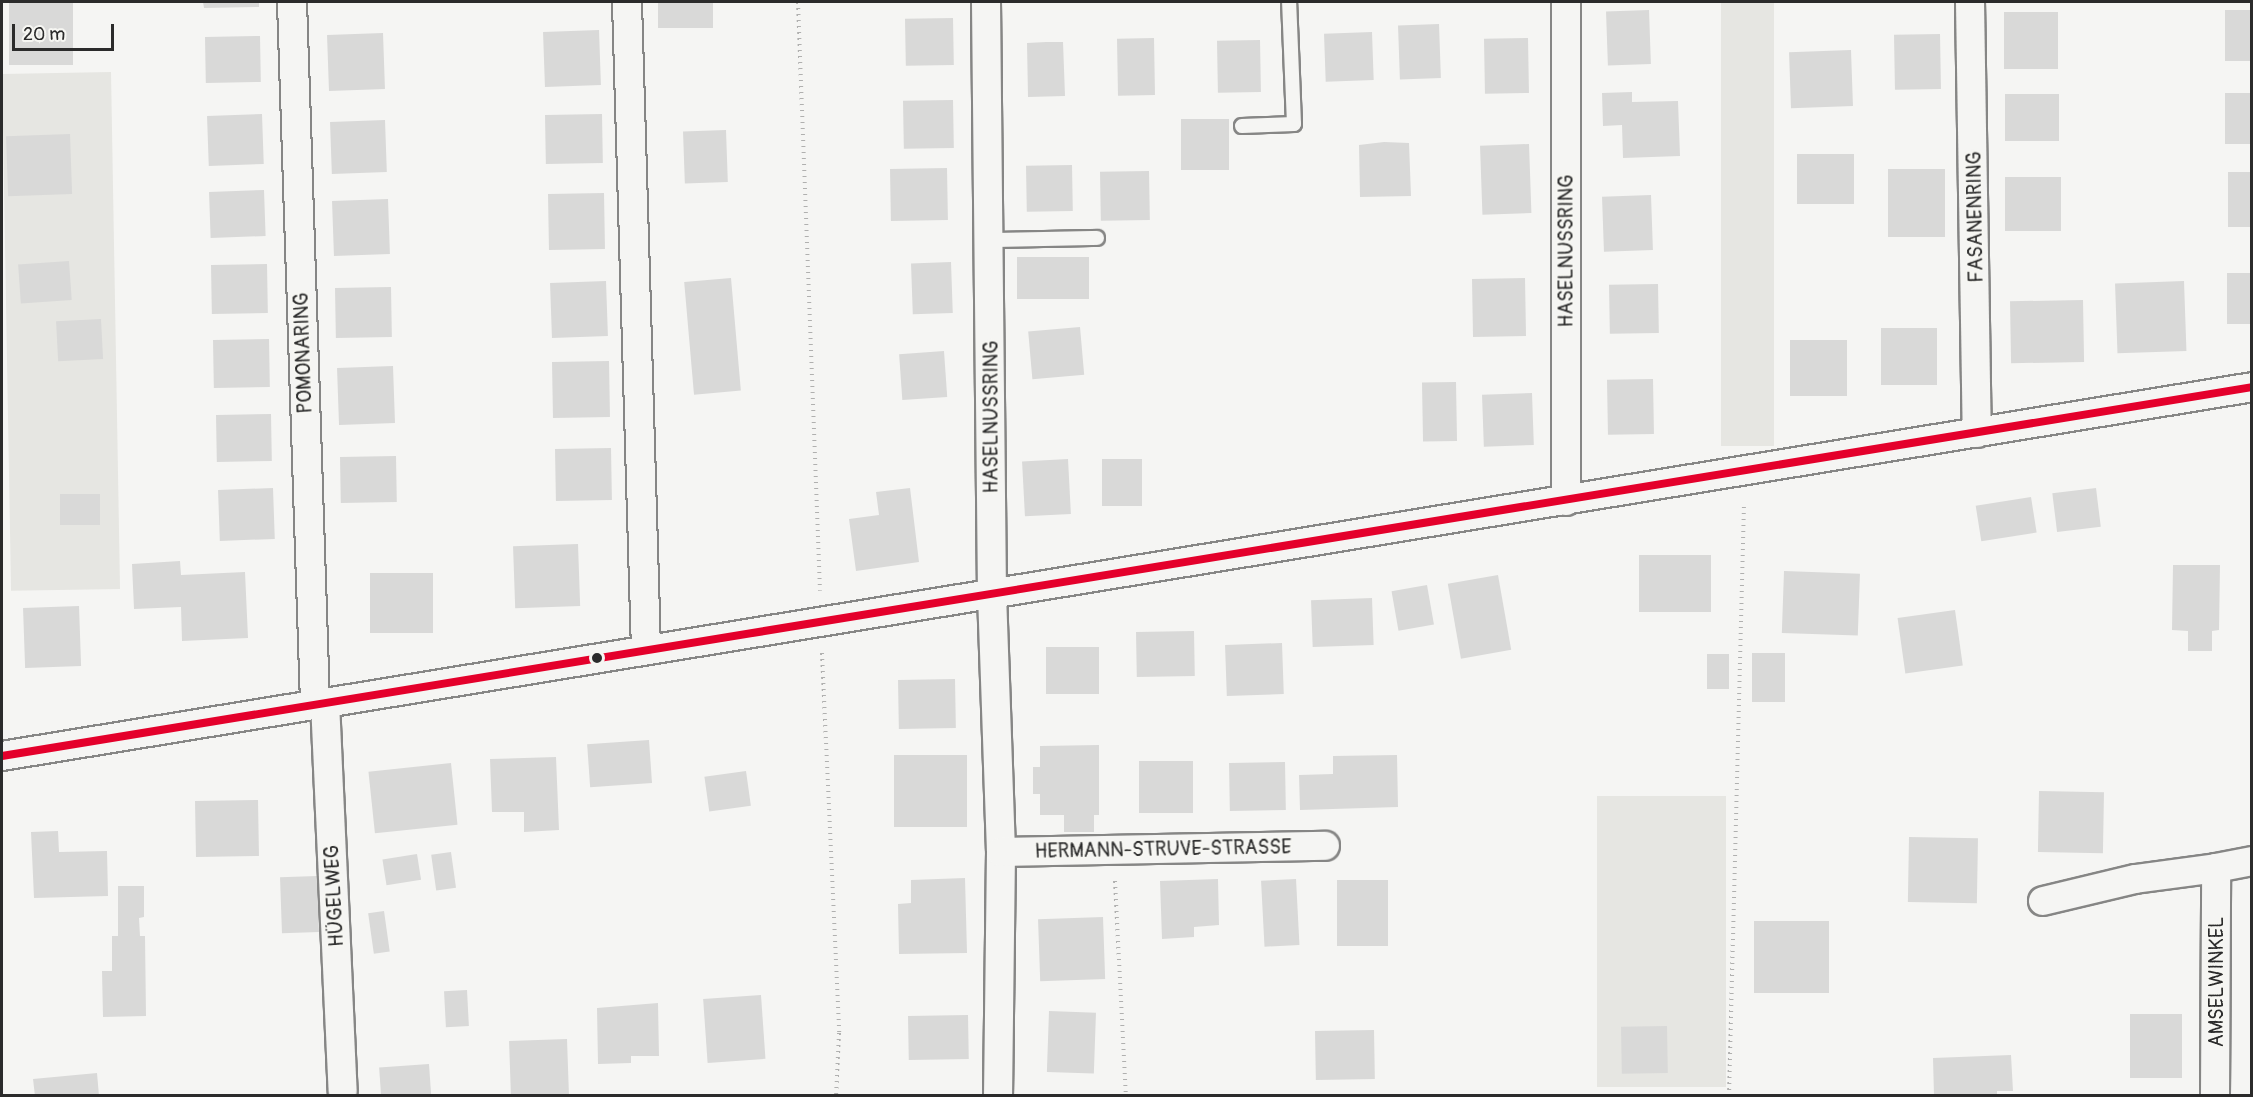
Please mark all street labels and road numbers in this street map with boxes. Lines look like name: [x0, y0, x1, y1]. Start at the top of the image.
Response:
street label: FASANENRING: [1962, 151, 1988, 283]
street label: HASELNUSSRING: [1554, 174, 1578, 328]
street label: POMONARING: [289, 292, 317, 414]
street label: HASELNUSSRING: [979, 340, 1003, 494]
street label: HERMANN-STRUVE-STRASSE: [1034, 835, 1292, 863]
street label: HÜGELWEG: [319, 844, 349, 948]
street label: AMSELWINKEL: [2204, 917, 2228, 1047]

